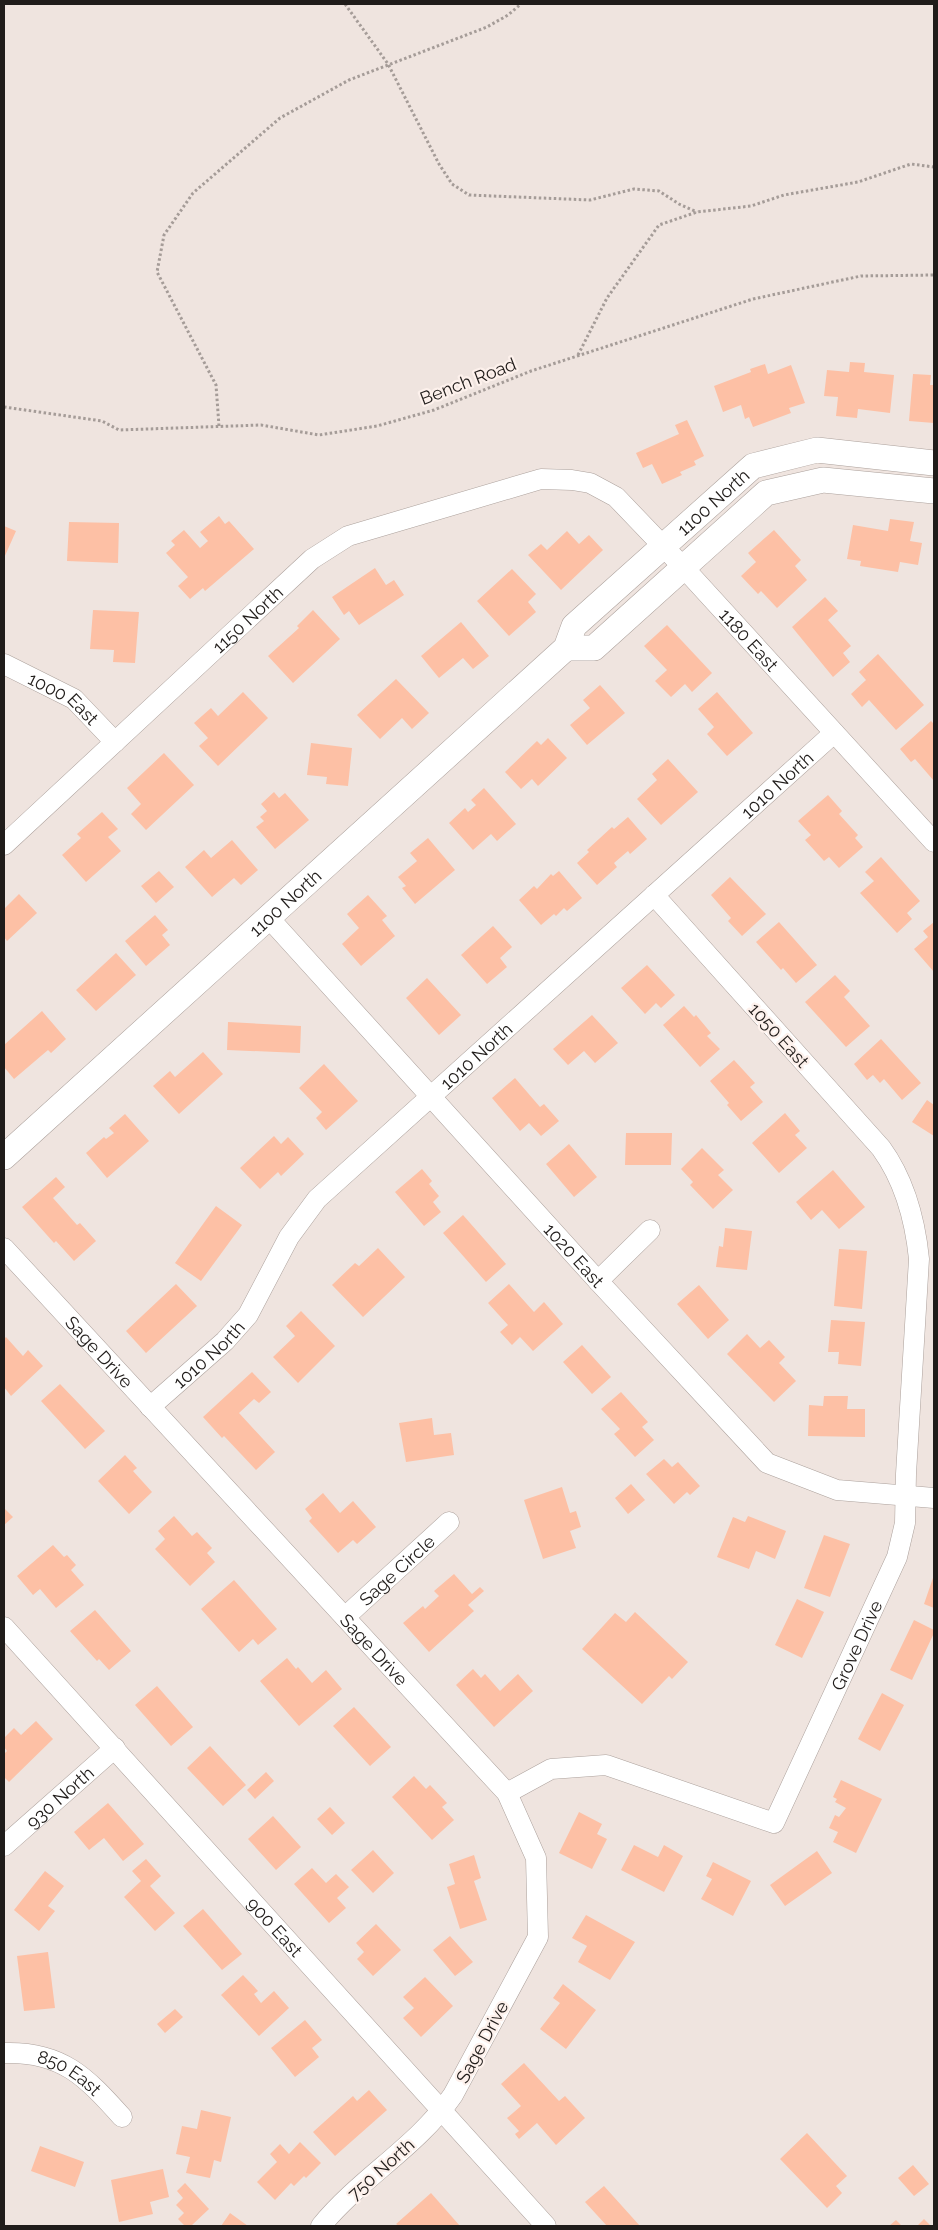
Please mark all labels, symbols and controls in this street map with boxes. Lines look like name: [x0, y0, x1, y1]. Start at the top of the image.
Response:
street label: Bench Road: [417, 353, 519, 409]
street label: 1100 North: [673, 464, 753, 539]
street label: 1150 North: [208, 581, 287, 657]
street label: 1180 East: [715, 604, 783, 675]
street label: 1000 East: [25, 667, 103, 729]
street label: 1010 North: [737, 747, 817, 822]
street label: 1100 North: [245, 865, 325, 940]
street label: 1050 East: [745, 998, 813, 1072]
street label: 1010 North: [436, 1018, 516, 1093]
street label: 1020 East: [540, 1218, 609, 1291]
street label: Sage Drive: [61, 1311, 138, 1392]
street label: 1010 North: [169, 1316, 249, 1392]
street label: Sage Circle: [355, 1530, 439, 1609]
street label: Grove Drive: [826, 1596, 886, 1693]
street label: Sage Drive: [336, 1609, 413, 1690]
street label: 930 North: [21, 1762, 98, 1832]
street label: 900 East: [243, 1893, 307, 1961]
street label: Sage Drive: [452, 1997, 513, 2087]
street label: 850 East: [35, 2045, 106, 2099]
street label: 750 North: [343, 2134, 419, 2204]

